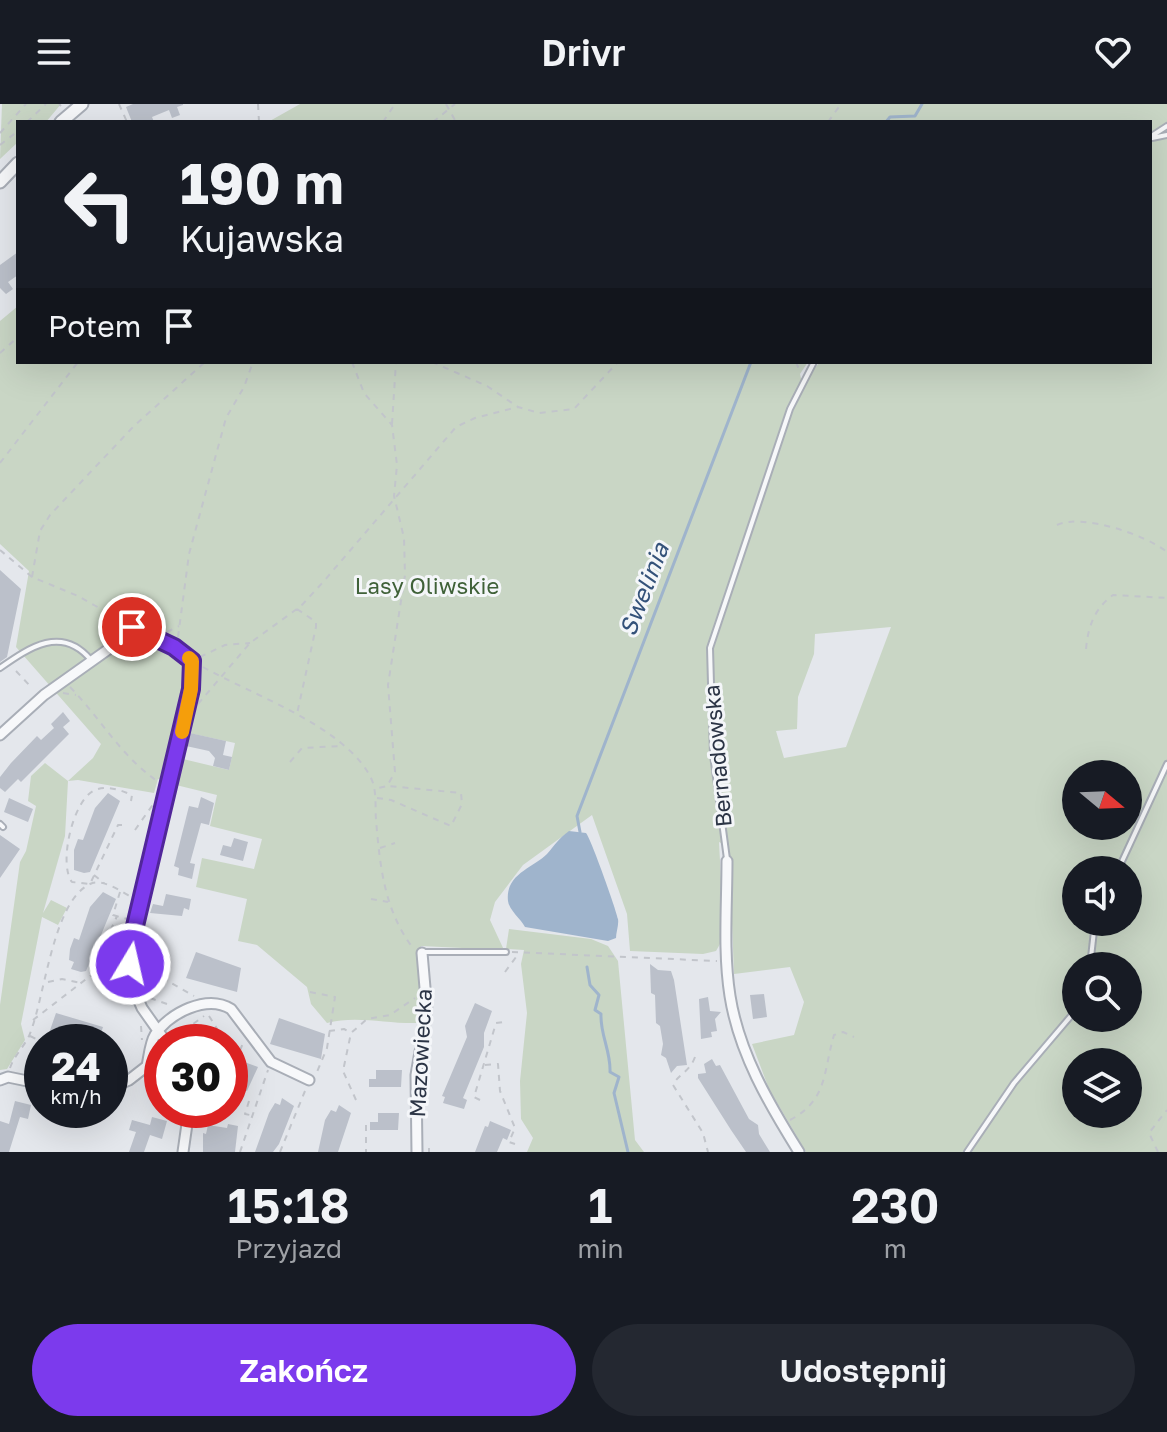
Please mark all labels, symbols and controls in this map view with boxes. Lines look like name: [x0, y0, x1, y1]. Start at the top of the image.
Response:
icon: menu: [32, 30, 76, 74]
icon: heart: [1091, 30, 1135, 74]
text: Drivr: [541, 31, 626, 74]
text: 190 m: [180, 149, 344, 216]
icon: left: [48, 152, 152, 256]
text: Kujawska: [180, 217, 344, 260]
icon: arrive: [157, 304, 201, 348]
text: Potem: [48, 308, 141, 344]
water label: Swelinia: [612, 537, 674, 640]
park label: Lasy Oliwskie: [355, 572, 499, 599]
pin: [98, 593, 166, 661]
icon: arrive: [110, 605, 154, 649]
street label: Bernadowska: [697, 684, 737, 828]
north arrow: [1062, 760, 1142, 840]
map controls: [1062, 760, 1142, 1128]
button: sound: [1062, 856, 1142, 936]
position arrow: [88, 922, 172, 1006]
button: search: [1062, 952, 1142, 1032]
street label: Mazowiecka: [403, 988, 437, 1118]
speed limit sign: 30: [144, 1024, 248, 1128]
text: 24: [51, 1042, 101, 1090]
button: layers: [1062, 1048, 1142, 1128]
text: km/h: [51, 1084, 101, 1108]
text: 15:18: [228, 1176, 350, 1234]
text: 1: [588, 1176, 612, 1234]
text: 230: [851, 1176, 939, 1234]
text: Przyjazd: [235, 1233, 342, 1264]
text: min: [577, 1233, 623, 1264]
text: m: [884, 1233, 907, 1264]
button: Zakończ: [32, 1324, 576, 1416]
button: Udostępnij: [592, 1324, 1135, 1416]

